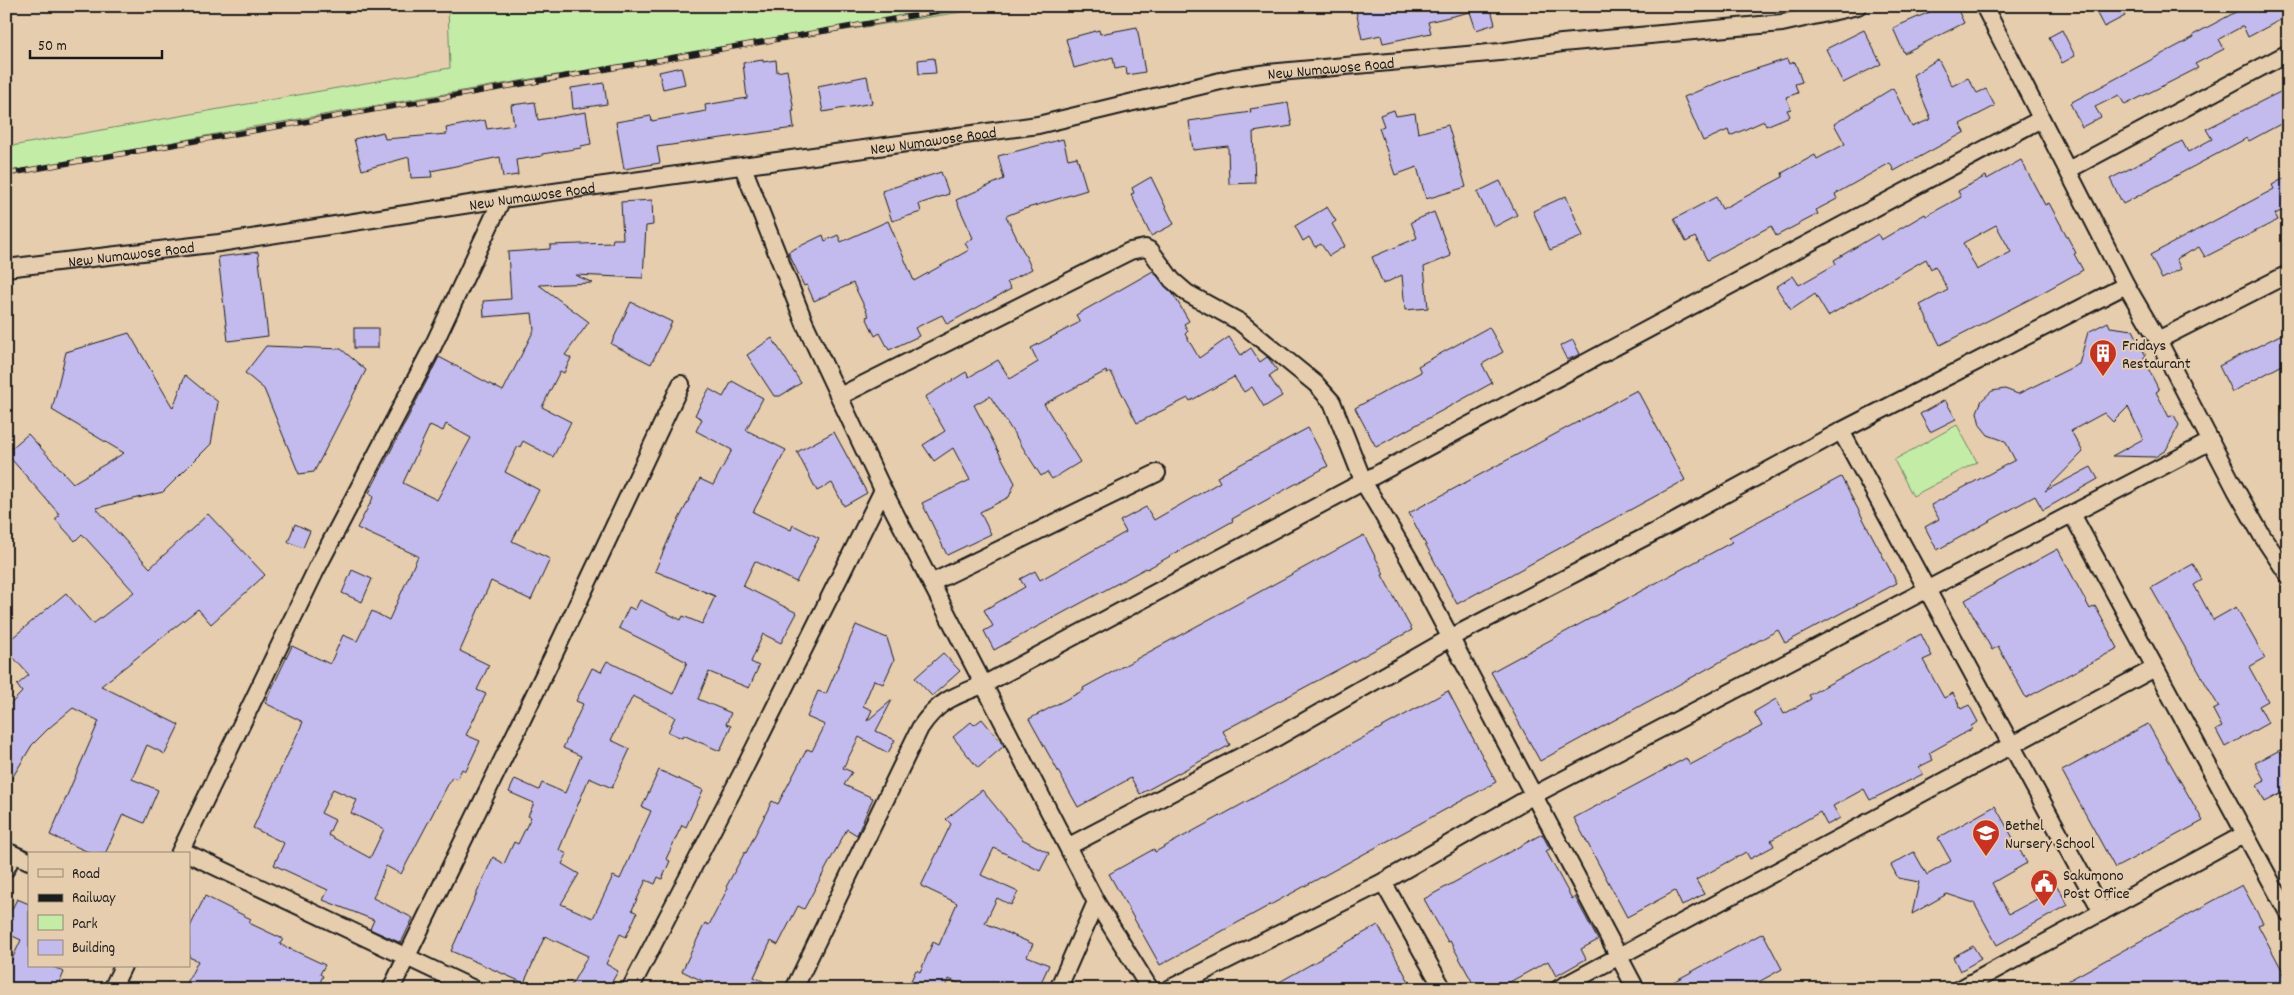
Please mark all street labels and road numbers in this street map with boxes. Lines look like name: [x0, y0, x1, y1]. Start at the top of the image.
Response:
street label: New Numawose Road: [1267, 53, 1395, 87]
street label: New Numawose Road: [869, 122, 998, 162]
street label: New Numawose Road: [468, 177, 597, 218]
street label: New Numawose Road: [67, 237, 196, 275]

